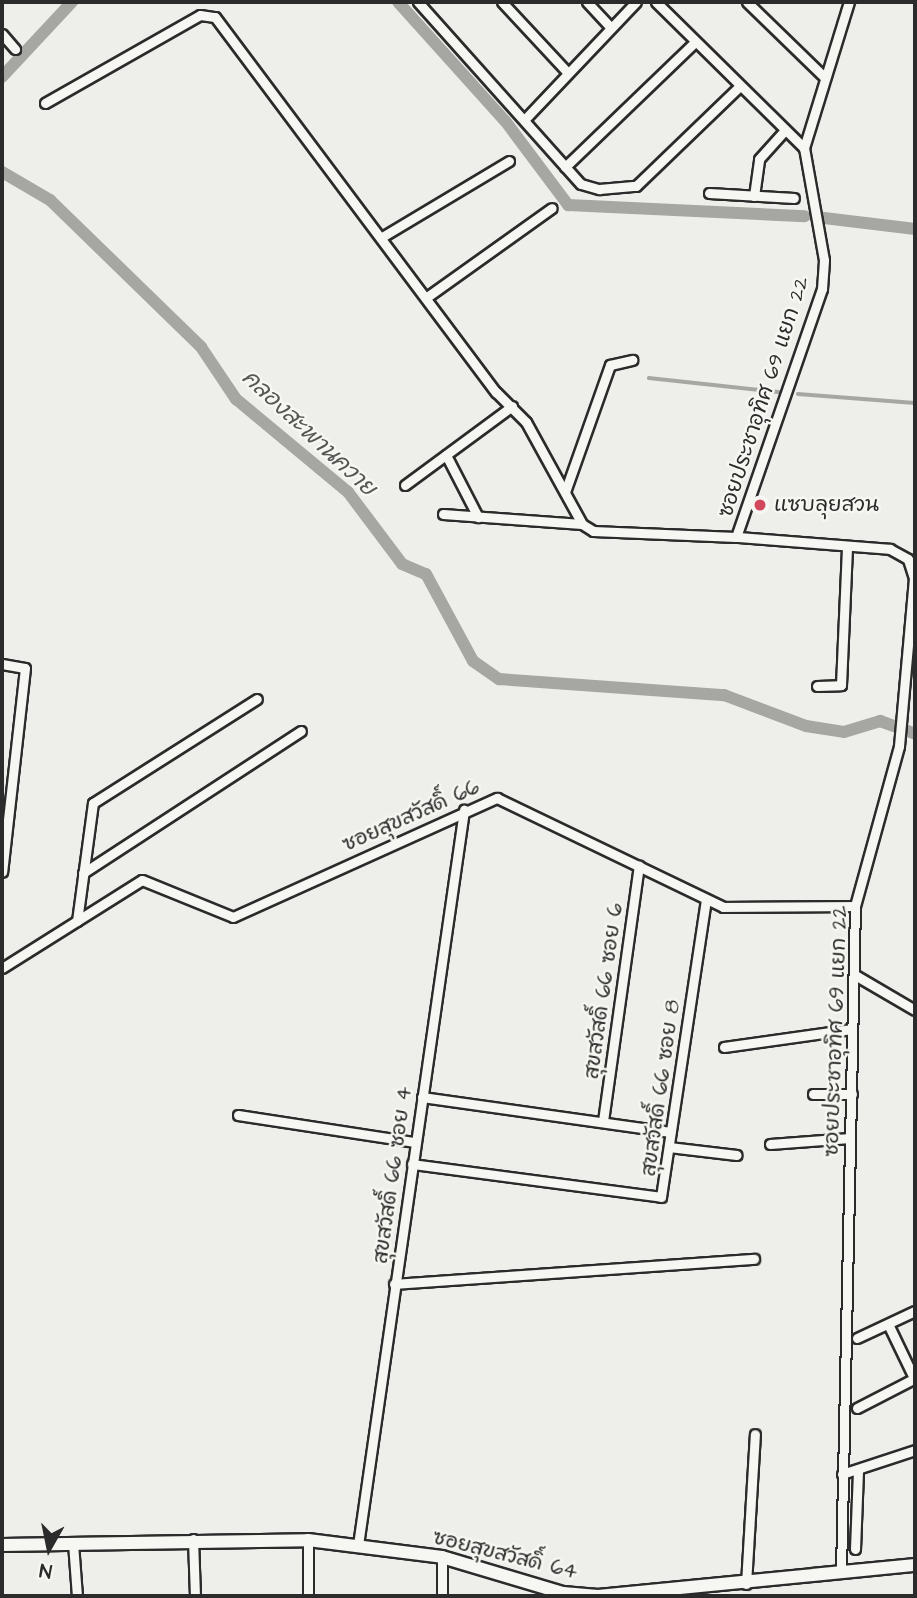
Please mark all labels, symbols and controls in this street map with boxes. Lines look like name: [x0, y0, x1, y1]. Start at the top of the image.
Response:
street label: ซอยประชาอุทิศ 69 แยก 22: [713, 273, 815, 521]
water label: คลองสะพานควาย: [236, 364, 382, 502]
place label: แซบลุยสวน: [774, 492, 879, 518]
marker: แซบลุยสวน: [752, 497, 768, 513]
street label: ซอยสุขสวัสดิ์ 66: [339, 774, 483, 858]
street label: สุขสวัสดิ์ 66 ซอย 6: [579, 901, 629, 1081]
street label: ซอยประชาอุทิศ 69 แยก 22: [819, 905, 853, 1157]
street label: สุขสวัสดิ์ 66 ซอย 8: [636, 998, 686, 1178]
street label: สุขสวัสดิ์ 66 ซอย 4: [368, 1085, 418, 1265]
north arrow: [14, 1514, 84, 1584]
street label: ซอยสุขสวัสดิ์ 64: [430, 1525, 580, 1585]
text: N: [38, 1556, 54, 1585]

